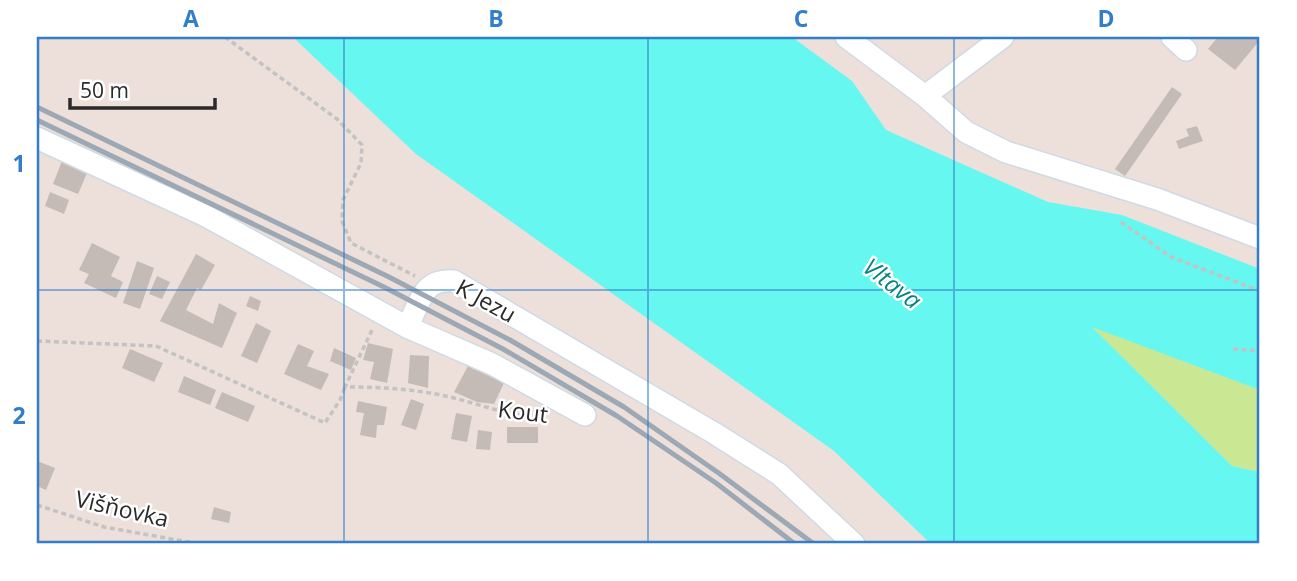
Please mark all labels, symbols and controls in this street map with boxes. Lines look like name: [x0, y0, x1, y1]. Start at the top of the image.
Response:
text: A: [183, 2, 199, 34]
text: B: [488, 2, 504, 34]
text: C: [794, 2, 808, 34]
text: D: [1097, 2, 1115, 34]
scale bar: [70, 66, 215, 110]
text: 50 m: [80, 76, 129, 104]
text: 1: [12, 147, 26, 179]
water label: Vltava: [857, 250, 929, 316]
street label: K Jezu: [451, 271, 522, 330]
street label: Kout: [496, 392, 550, 430]
text: 2: [12, 399, 26, 431]
street label: Višňovka: [72, 482, 172, 534]

